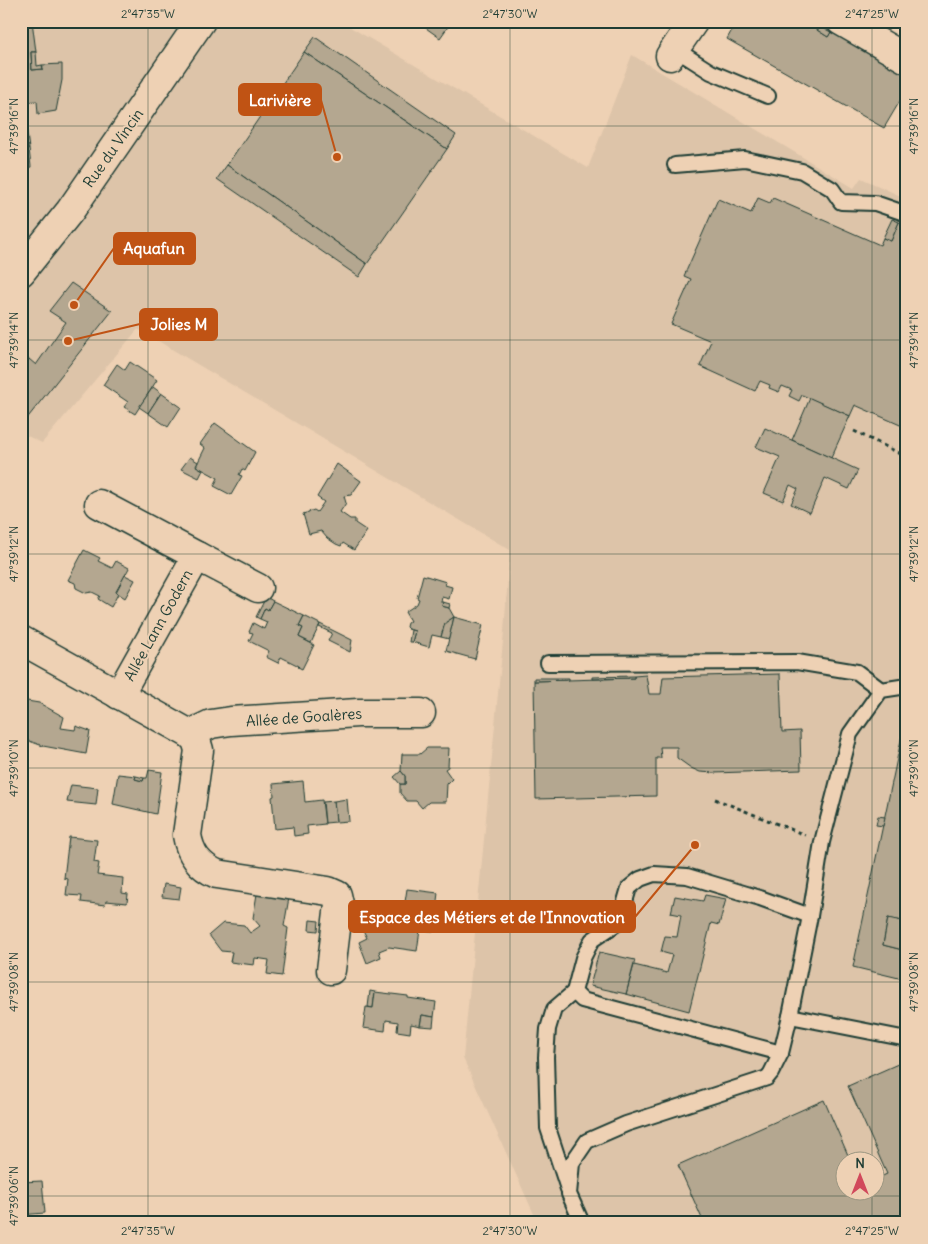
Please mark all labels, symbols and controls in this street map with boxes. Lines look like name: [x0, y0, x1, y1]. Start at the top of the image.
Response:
text: 2°47'35"W: [121, 6, 175, 21]
text: 2°47'30"W: [482, 6, 538, 21]
text: 2°47'25"W: [845, 6, 899, 21]
callout: Larivière: [239, 84, 321, 115]
text: Larivière: [249, 90, 312, 110]
text: 47°39'16"N: [6, 98, 21, 154]
text: 47°39'16"N: [906, 98, 921, 154]
street label: Rue du Vincin: [79, 105, 147, 191]
callout: Aquafun: [114, 233, 195, 264]
text: Aquafun: [123, 238, 185, 259]
callout: Jolies M: [140, 309, 217, 340]
text: 47°39'14"N: [6, 312, 21, 368]
text: 47°39'14"N: [906, 312, 921, 368]
text: Jolies M: [151, 314, 207, 334]
text: 47°39'12"N: [6, 526, 21, 582]
text: 47°39'12"N: [906, 526, 921, 582]
street label: Allée Lann Godern: [120, 566, 197, 684]
street label: Allée de Goalères: [245, 703, 363, 731]
text: 47°39'10"N: [6, 739, 21, 797]
text: 47°39'10"N: [906, 739, 921, 797]
callout: Espace des Métiers et de l'Innovation: [349, 901, 635, 932]
text: Espace des Métiers et de l'Innovation: [359, 907, 625, 928]
text: 47°39'08"N: [6, 952, 21, 1012]
text: 47°39'08"N: [906, 952, 921, 1012]
north arrow: [836, 1152, 886, 1202]
text: N: [855, 1154, 865, 1172]
text: 47°39'06"N: [6, 1166, 21, 1226]
text: 2°47'35"W: [121, 1223, 175, 1238]
text: 2°47'30"W: [482, 1223, 538, 1238]
text: 2°47'25"W: [845, 1223, 899, 1238]

